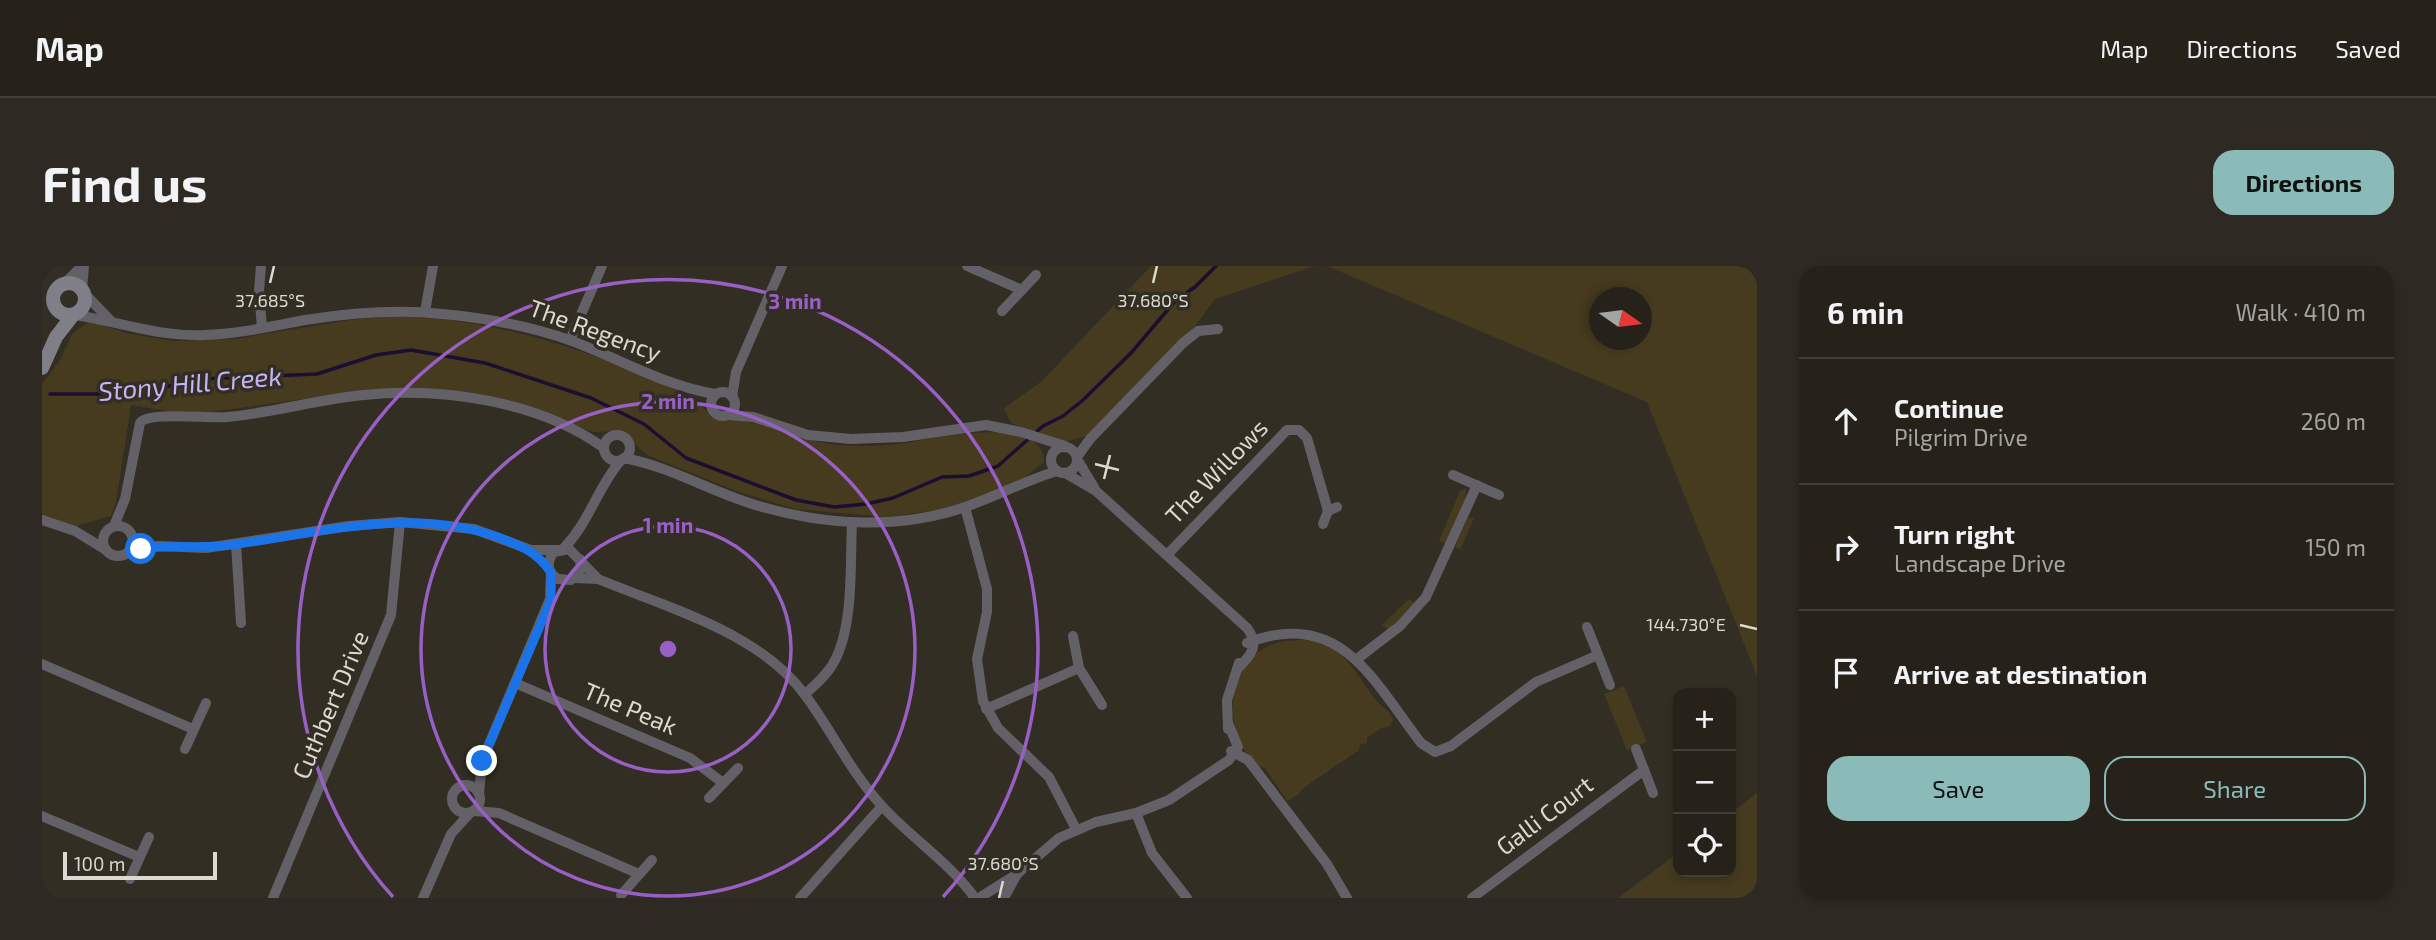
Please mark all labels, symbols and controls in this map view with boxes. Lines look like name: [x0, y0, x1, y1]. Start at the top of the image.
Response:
text: Map: [35, 28, 104, 68]
text: Map: [2100, 34, 2148, 63]
text: Directions: [2186, 34, 2297, 63]
text: Saved: [2335, 34, 2401, 63]
button: Directions: [2213, 150, 2394, 215]
text: Find us: [42, 153, 207, 212]
north arrow: [1589, 287, 1652, 350]
text: 3 min: [768, 288, 822, 313]
text: 37.685°S: [235, 289, 305, 311]
text: 37.680°S: [1117, 289, 1189, 311]
street label: The Regency: [526, 292, 666, 367]
text: 6 min: [1827, 294, 1904, 330]
text: Walk · 410 m: [2235, 298, 2366, 326]
water label: Stony Hill Creek: [97, 359, 283, 407]
text: 2 min: [641, 388, 695, 413]
text: Continue: [1894, 392, 2004, 423]
icon: ahead: [1827, 402, 1865, 440]
text: 260 m: [2301, 407, 2366, 435]
street label: The Willows: [1159, 413, 1273, 529]
text: Pilgrim Drive: [1894, 423, 2028, 451]
text: 1 min: [643, 512, 693, 537]
text: Turn right: [1894, 518, 2015, 549]
icon: right: [1827, 528, 1865, 566]
route start: [125, 533, 156, 564]
text: 150 m: [2305, 533, 2366, 561]
text: Landscape Drive: [1894, 549, 2066, 577]
text: 144.730°E: [1646, 613, 1726, 635]
street label: Cuthbert Drive: [285, 626, 374, 783]
centre of rings: [656, 637, 680, 661]
icon: arrive: [1827, 654, 1865, 692]
text: Arrive at destination: [1894, 658, 2147, 689]
street label: The Peak: [580, 675, 682, 740]
map controls: [1673, 688, 1736, 877]
button: +: [1673, 688, 1736, 751]
route end: [466, 745, 497, 776]
button: −: [1673, 751, 1736, 814]
button: Save: [1827, 756, 2090, 821]
button: Share: [2104, 756, 2366, 821]
street label: Galli Court: [1490, 769, 1598, 861]
button: locate: [1673, 814, 1736, 877]
scale bar: [63, 849, 217, 881]
text: 100 m: [74, 852, 125, 875]
text: 37.680°S: [967, 852, 1039, 874]

